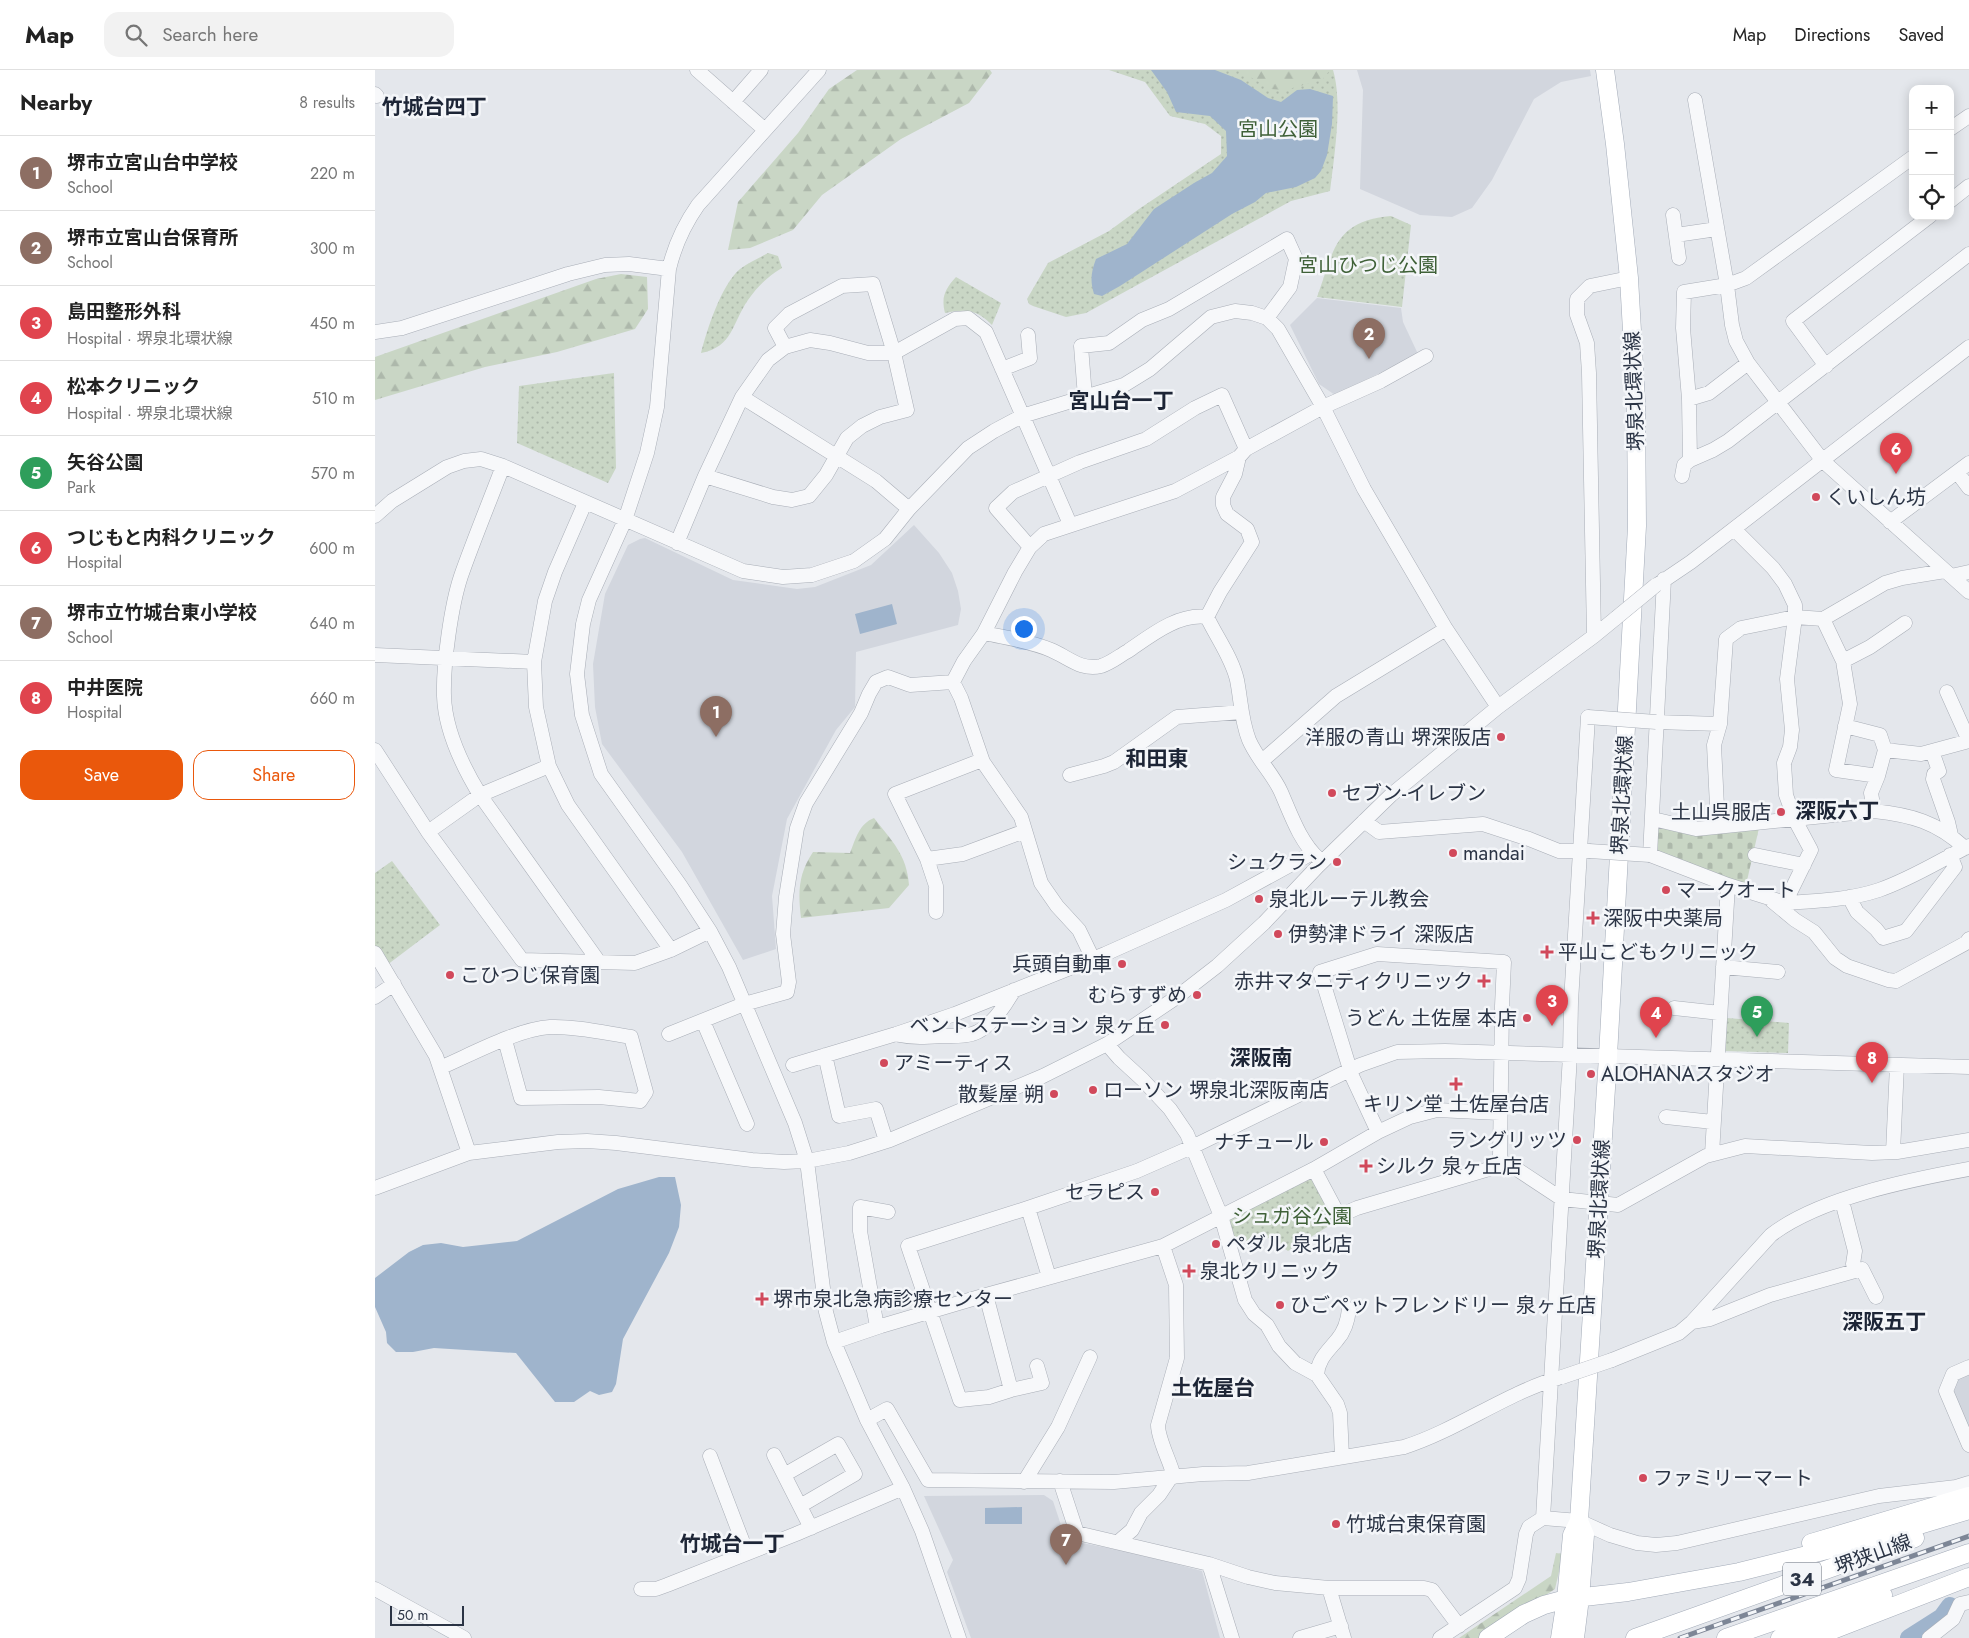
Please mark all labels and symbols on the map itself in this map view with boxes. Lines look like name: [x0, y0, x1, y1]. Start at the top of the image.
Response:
district label: 竹城台四丁: [382, 92, 487, 122]
park label: 宮山公園: [1238, 115, 1318, 144]
park label: 宮山ひつじ公園: [1298, 251, 1438, 280]
pin: 2: [1353, 318, 1385, 359]
street label: 堺泉北環状線: [1618, 331, 1651, 451]
district label: 宮山台一丁: [1069, 386, 1174, 416]
pin: 6: [1880, 433, 1912, 474]
place label: くいしん坊: [1826, 483, 1926, 512]
marker: くいしん坊: [1810, 491, 1822, 503]
your location: [1011, 616, 1037, 642]
pin: 1: [700, 696, 732, 737]
place label: 洋服の青山 堺深阪店: [1305, 723, 1491, 752]
marker: 洋服の青山 堺深阪店: [1495, 731, 1507, 743]
street label: 堺泉北環状線: [1605, 734, 1640, 856]
district label: 和田東: [1126, 744, 1189, 774]
place label: セブン-イレブン: [1342, 779, 1486, 808]
marker: セブン-イレブン: [1326, 787, 1338, 799]
district label: 深阪六丁: [1795, 796, 1879, 826]
place label: 土山呉服店: [1671, 798, 1771, 827]
marker: 土山呉服店: [1775, 806, 1787, 818]
place label: mandai: [1463, 839, 1525, 868]
marker: mandai: [1447, 847, 1459, 859]
place label: シュクラン: [1227, 848, 1327, 877]
marker: シュクラン: [1331, 856, 1343, 868]
place label: マークオート: [1676, 876, 1796, 905]
marker: マークオート: [1660, 884, 1672, 896]
place label: 泉北ルーテル教会: [1269, 885, 1429, 914]
marker: 泉北ルーテル教会: [1253, 893, 1265, 905]
place label: 深阪中央薬局: [1603, 904, 1723, 933]
marker: 深阪中央薬局: [1587, 912, 1599, 924]
place label: 伊勢津ドライ 深阪店: [1288, 920, 1474, 949]
marker: 伊勢津ドライ 深阪店: [1272, 928, 1284, 940]
place label: 平山こどもクリニック: [1558, 938, 1758, 967]
marker: 平山こどもクリニック: [1540, 945, 1554, 959]
place label: 兵頭自動車: [1012, 950, 1112, 979]
marker: 兵頭自動車: [1116, 958, 1128, 970]
place label: こひつじ保育園: [460, 961, 600, 990]
place label: 赤井マタニティクリニック: [1234, 967, 1473, 996]
marker: こひつじ保育園: [444, 969, 456, 981]
marker: 赤井マタニティクリニック: [1477, 974, 1491, 988]
place label: むらすずめ: [1087, 981, 1187, 1010]
pin: 3: [1536, 985, 1568, 1026]
marker: むらすずめ: [1191, 989, 1203, 1001]
pin: 5: [1741, 996, 1773, 1037]
pin: 4: [1640, 997, 1672, 1038]
place label: うどん 土佐屋 本店: [1345, 1004, 1517, 1033]
place label: ベントステーション 泉ヶ丘: [909, 1011, 1155, 1040]
marker: うどん 土佐屋 本店: [1521, 1012, 1533, 1024]
marker: ベントステーション 泉ヶ丘: [1159, 1019, 1171, 1031]
pin: 8: [1856, 1042, 1888, 1083]
district label: 深阪南: [1230, 1043, 1293, 1073]
place label: アミーティス: [894, 1049, 1012, 1078]
marker: アミーティス: [878, 1057, 890, 1069]
place label: ALOHANAスタジオ: [1601, 1060, 1775, 1089]
marker: ALOHANAスタジオ: [1585, 1068, 1597, 1080]
place label: ローソン 堺泉北深阪南店: [1103, 1076, 1329, 1105]
marker: キリン堂 土佐屋台店: [1450, 1078, 1462, 1090]
place label: 散髪屋 朔: [958, 1080, 1044, 1109]
marker: ローソン 堺泉北深阪南店: [1087, 1084, 1099, 1096]
marker: 散髪屋 朔: [1048, 1088, 1060, 1100]
place label: キリン堂 土佐屋台店: [1363, 1090, 1549, 1119]
place label: ラングリッツ: [1447, 1126, 1567, 1155]
place label: ナチュール: [1214, 1128, 1314, 1157]
marker: ラングリッツ: [1571, 1134, 1583, 1146]
marker: ナチュール: [1318, 1136, 1330, 1148]
street label: 堺泉北環状線: [1582, 1138, 1617, 1260]
place label: シルク 泉ヶ丘店: [1376, 1152, 1522, 1181]
marker: シルク 泉ヶ丘店: [1360, 1160, 1372, 1172]
place label: セラピス: [1065, 1178, 1145, 1207]
marker: セラピス: [1149, 1186, 1161, 1198]
park label: シュガ谷公園: [1232, 1202, 1352, 1231]
place label: ペダル 泉北店: [1226, 1230, 1352, 1259]
marker: ペダル 泉北店: [1210, 1238, 1222, 1250]
place label: 泉北クリニック: [1200, 1257, 1340, 1286]
marker: 泉北クリニック: [1182, 1264, 1196, 1278]
place label: 堺市泉北急病診療センター: [773, 1285, 1013, 1314]
place label: ひごペットフレンドリー 泉ヶ丘店: [1290, 1291, 1596, 1320]
marker: 堺市泉北急病診療センター: [755, 1292, 769, 1306]
marker: ひごペットフレンドリー 泉ヶ丘店: [1274, 1299, 1286, 1311]
district label: 深阪五丁: [1842, 1307, 1926, 1337]
district label: 土佐屋台: [1171, 1373, 1255, 1403]
place label: ファミリーマート: [1653, 1464, 1813, 1493]
marker: ファミリーマート: [1637, 1472, 1649, 1484]
place label: 竹城台東保育園: [1346, 1510, 1486, 1539]
marker: 竹城台東保育園: [1330, 1518, 1342, 1530]
pin: 7: [1050, 1524, 1082, 1565]
street label: 堺狭山線: [1831, 1527, 1916, 1582]
district label: 竹城台一丁: [680, 1529, 785, 1559]
road number: 34: [1783, 1562, 1821, 1596]
scale bar: [390, 1603, 464, 1626]

